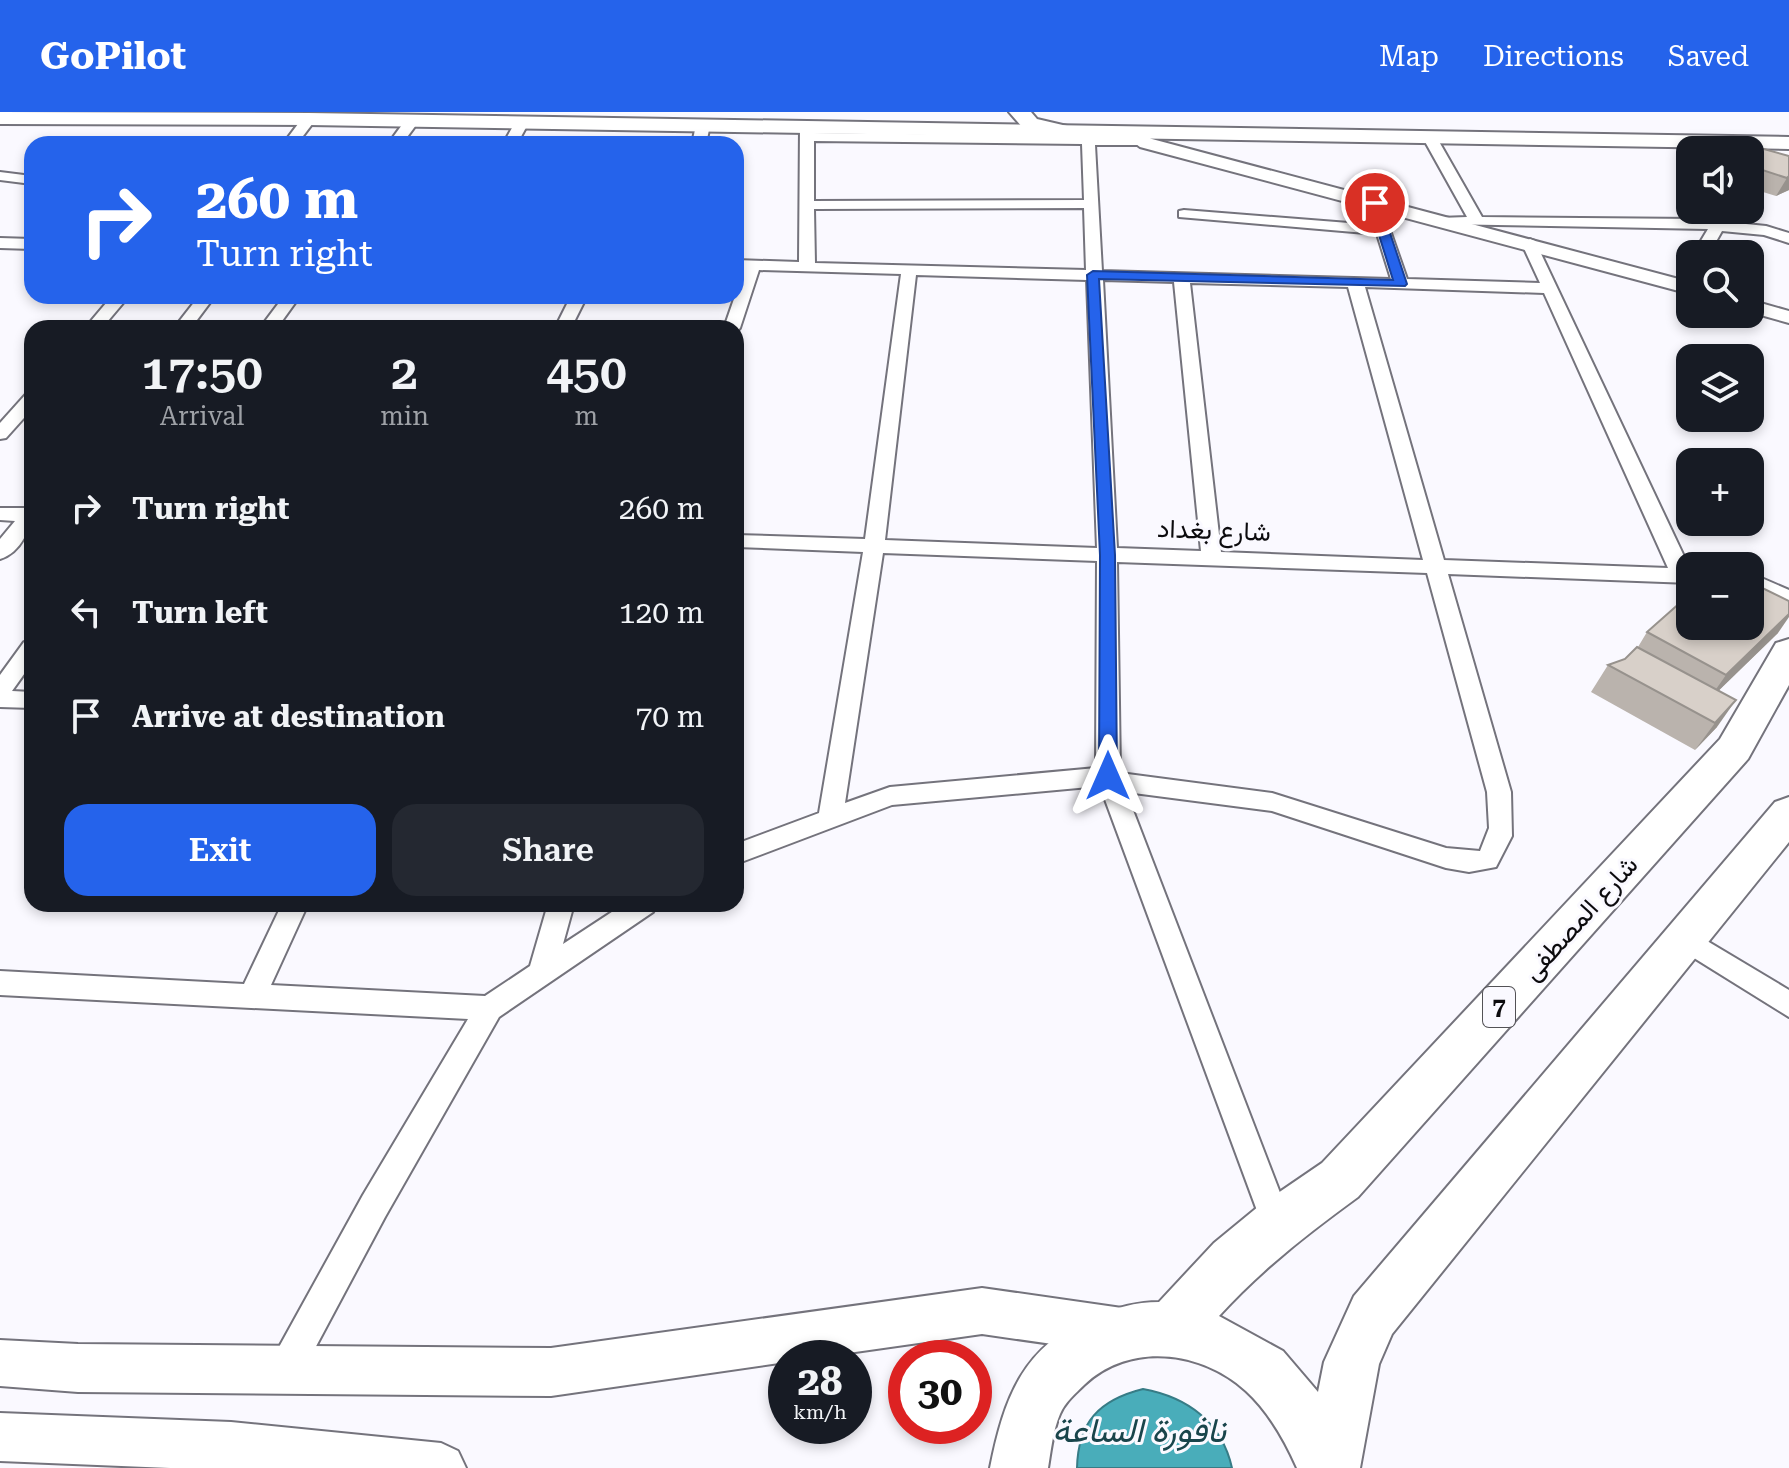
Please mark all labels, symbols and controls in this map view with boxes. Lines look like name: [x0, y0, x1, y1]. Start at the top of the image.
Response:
text: GoPilot: [40, 34, 186, 78]
text: Map: [1379, 40, 1439, 73]
text: Directions: [1483, 40, 1624, 73]
text: Saved: [1668, 40, 1749, 73]
map controls: [1676, 136, 1764, 640]
button: sound: [1676, 136, 1764, 224]
text: 260 m: [196, 166, 358, 232]
icon: right: [64, 168, 168, 272]
pin: [1341, 169, 1409, 237]
icon: arrive: [1353, 181, 1397, 225]
text: Turn right: [196, 233, 373, 275]
button: search: [1676, 240, 1764, 328]
button: layers: [1676, 344, 1764, 432]
text: 17:50: [141, 345, 263, 401]
text: 2: [391, 345, 418, 401]
text: 450: [546, 345, 627, 401]
text: Arrival: [160, 401, 244, 431]
text: min: [380, 401, 429, 431]
text: m: [575, 401, 598, 431]
button: +: [1676, 448, 1764, 536]
icon: right: [64, 486, 108, 530]
text: Turn right: [132, 491, 289, 526]
text: 260 m: [619, 491, 704, 526]
street label: شارع بغداد: [1157, 513, 1271, 550]
button: −: [1676, 552, 1764, 640]
icon: left: [64, 590, 108, 634]
text: Turn left: [132, 595, 268, 630]
text: 120 m: [619, 595, 704, 630]
icon: arrive: [64, 694, 108, 738]
text: Arrive at destination: [132, 699, 445, 734]
text: 70 m: [635, 699, 704, 734]
position arrow: [1066, 734, 1150, 818]
button: Exit: [64, 804, 376, 896]
button: Share: [392, 804, 704, 896]
street label: شارع المصطفى: [1516, 850, 1646, 988]
road number: 7: [1483, 987, 1515, 1027]
speed limit sign: 30: [888, 1340, 992, 1444]
text: 28: [798, 1358, 842, 1405]
text: km/h: [793, 1400, 847, 1424]
water label: نافورة الساعة: [1052, 1410, 1228, 1451]

